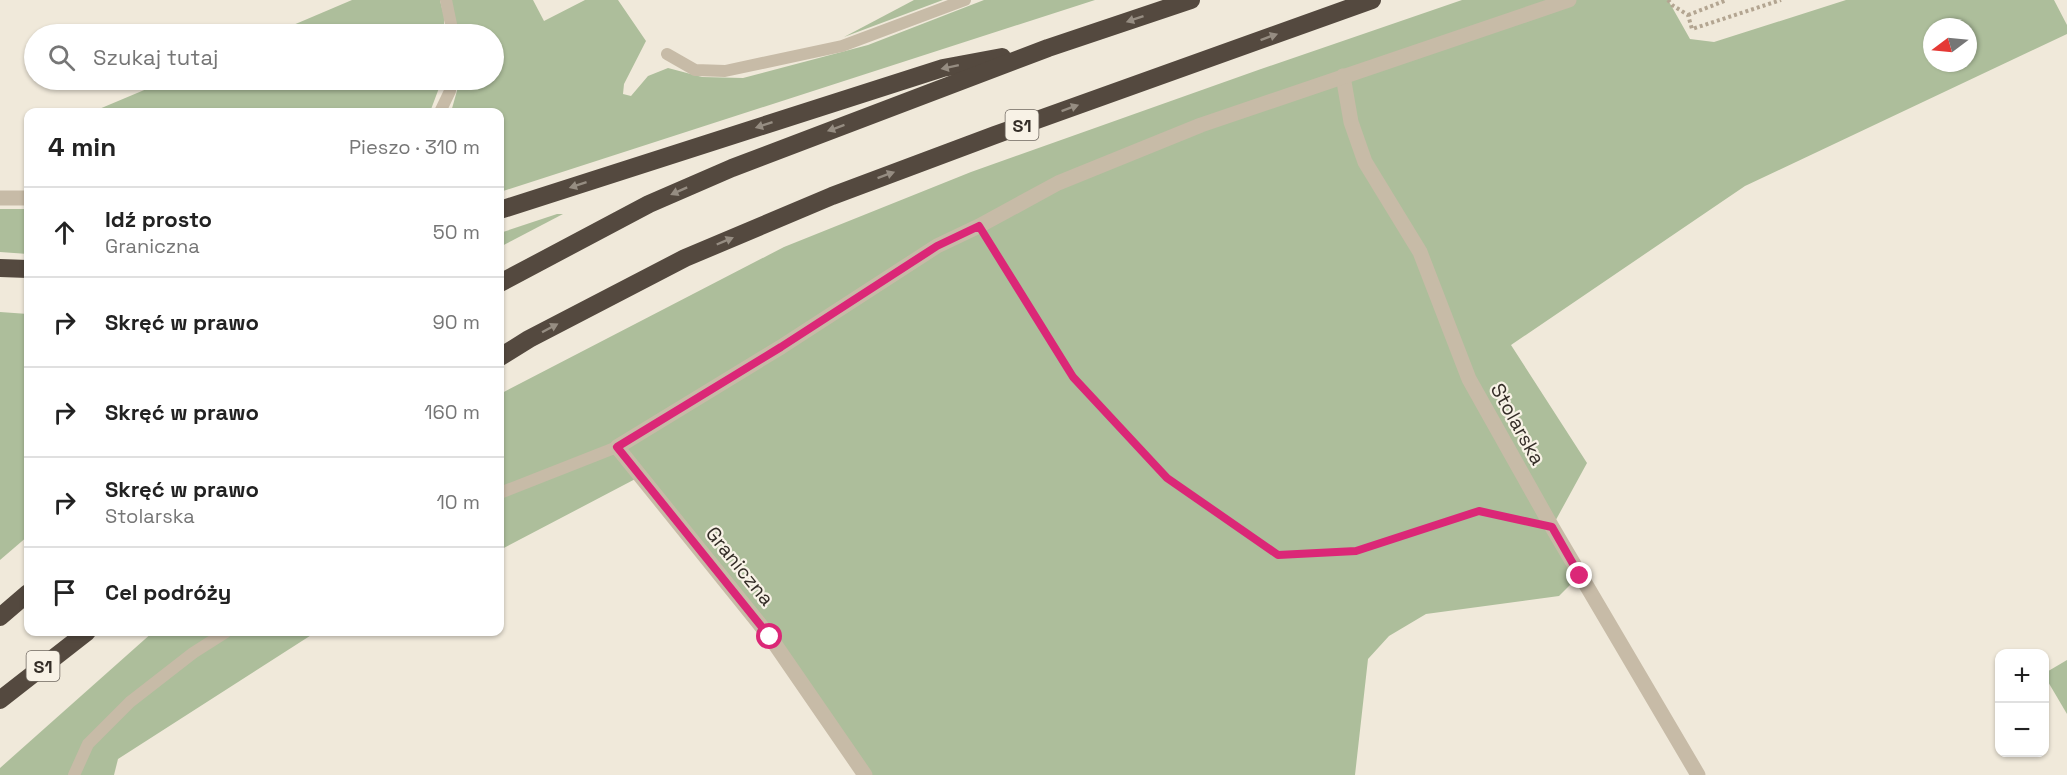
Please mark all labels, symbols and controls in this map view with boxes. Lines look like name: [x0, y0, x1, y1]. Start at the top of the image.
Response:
one-way arrow: [1126, 14, 1144, 24]
north arrow: [1923, 18, 1977, 72]
search box: [24, 24, 504, 90]
one-way arrow: [1260, 31, 1278, 41]
icon: search: [45, 41, 78, 74]
text: Szukaj tutaj: [93, 43, 218, 71]
one-way arrow: [940, 62, 959, 72]
one-way arrow: [1061, 103, 1079, 113]
road number: S1: [1006, 110, 1038, 140]
one-way arrow: [755, 121, 773, 130]
one-way arrow: [827, 123, 845, 133]
text: 4 min: [48, 130, 116, 164]
text: Pieszo · 310 m: [349, 134, 480, 160]
one-way arrow: [878, 170, 896, 180]
one-way arrow: [569, 181, 587, 190]
one-way arrow: [669, 186, 687, 196]
text: Idź prosto: [105, 205, 212, 233]
icon: ahead: [48, 216, 81, 249]
text: 50 m: [433, 219, 480, 245]
text: Graniczna: [105, 233, 200, 259]
one-way arrow: [716, 236, 734, 246]
icon: right: [48, 306, 81, 339]
text: Skręć w prawo: [105, 308, 259, 336]
text: 90 m: [433, 309, 480, 335]
one-way arrow: [542, 323, 559, 333]
street label: Stolarska: [1485, 378, 1551, 470]
icon: right: [48, 396, 81, 429]
text: Skręć w prawo: [105, 398, 259, 426]
text: 160 m: [424, 399, 480, 425]
text: Skręć w prawo: [105, 475, 259, 503]
icon: right: [48, 486, 81, 519]
text: 10 m: [436, 489, 480, 515]
text: Stolarska: [105, 503, 195, 529]
street label: Graniczna: [700, 521, 780, 611]
route end: [1566, 562, 1592, 588]
icon: arrive: [48, 576, 81, 609]
text: Cel podróży: [105, 578, 231, 606]
route start: [756, 623, 782, 649]
map controls: [1995, 649, 2049, 757]
button: +: [1995, 649, 2049, 703]
road number: S1: [26, 651, 60, 681]
button: −: [1995, 703, 2049, 757]

